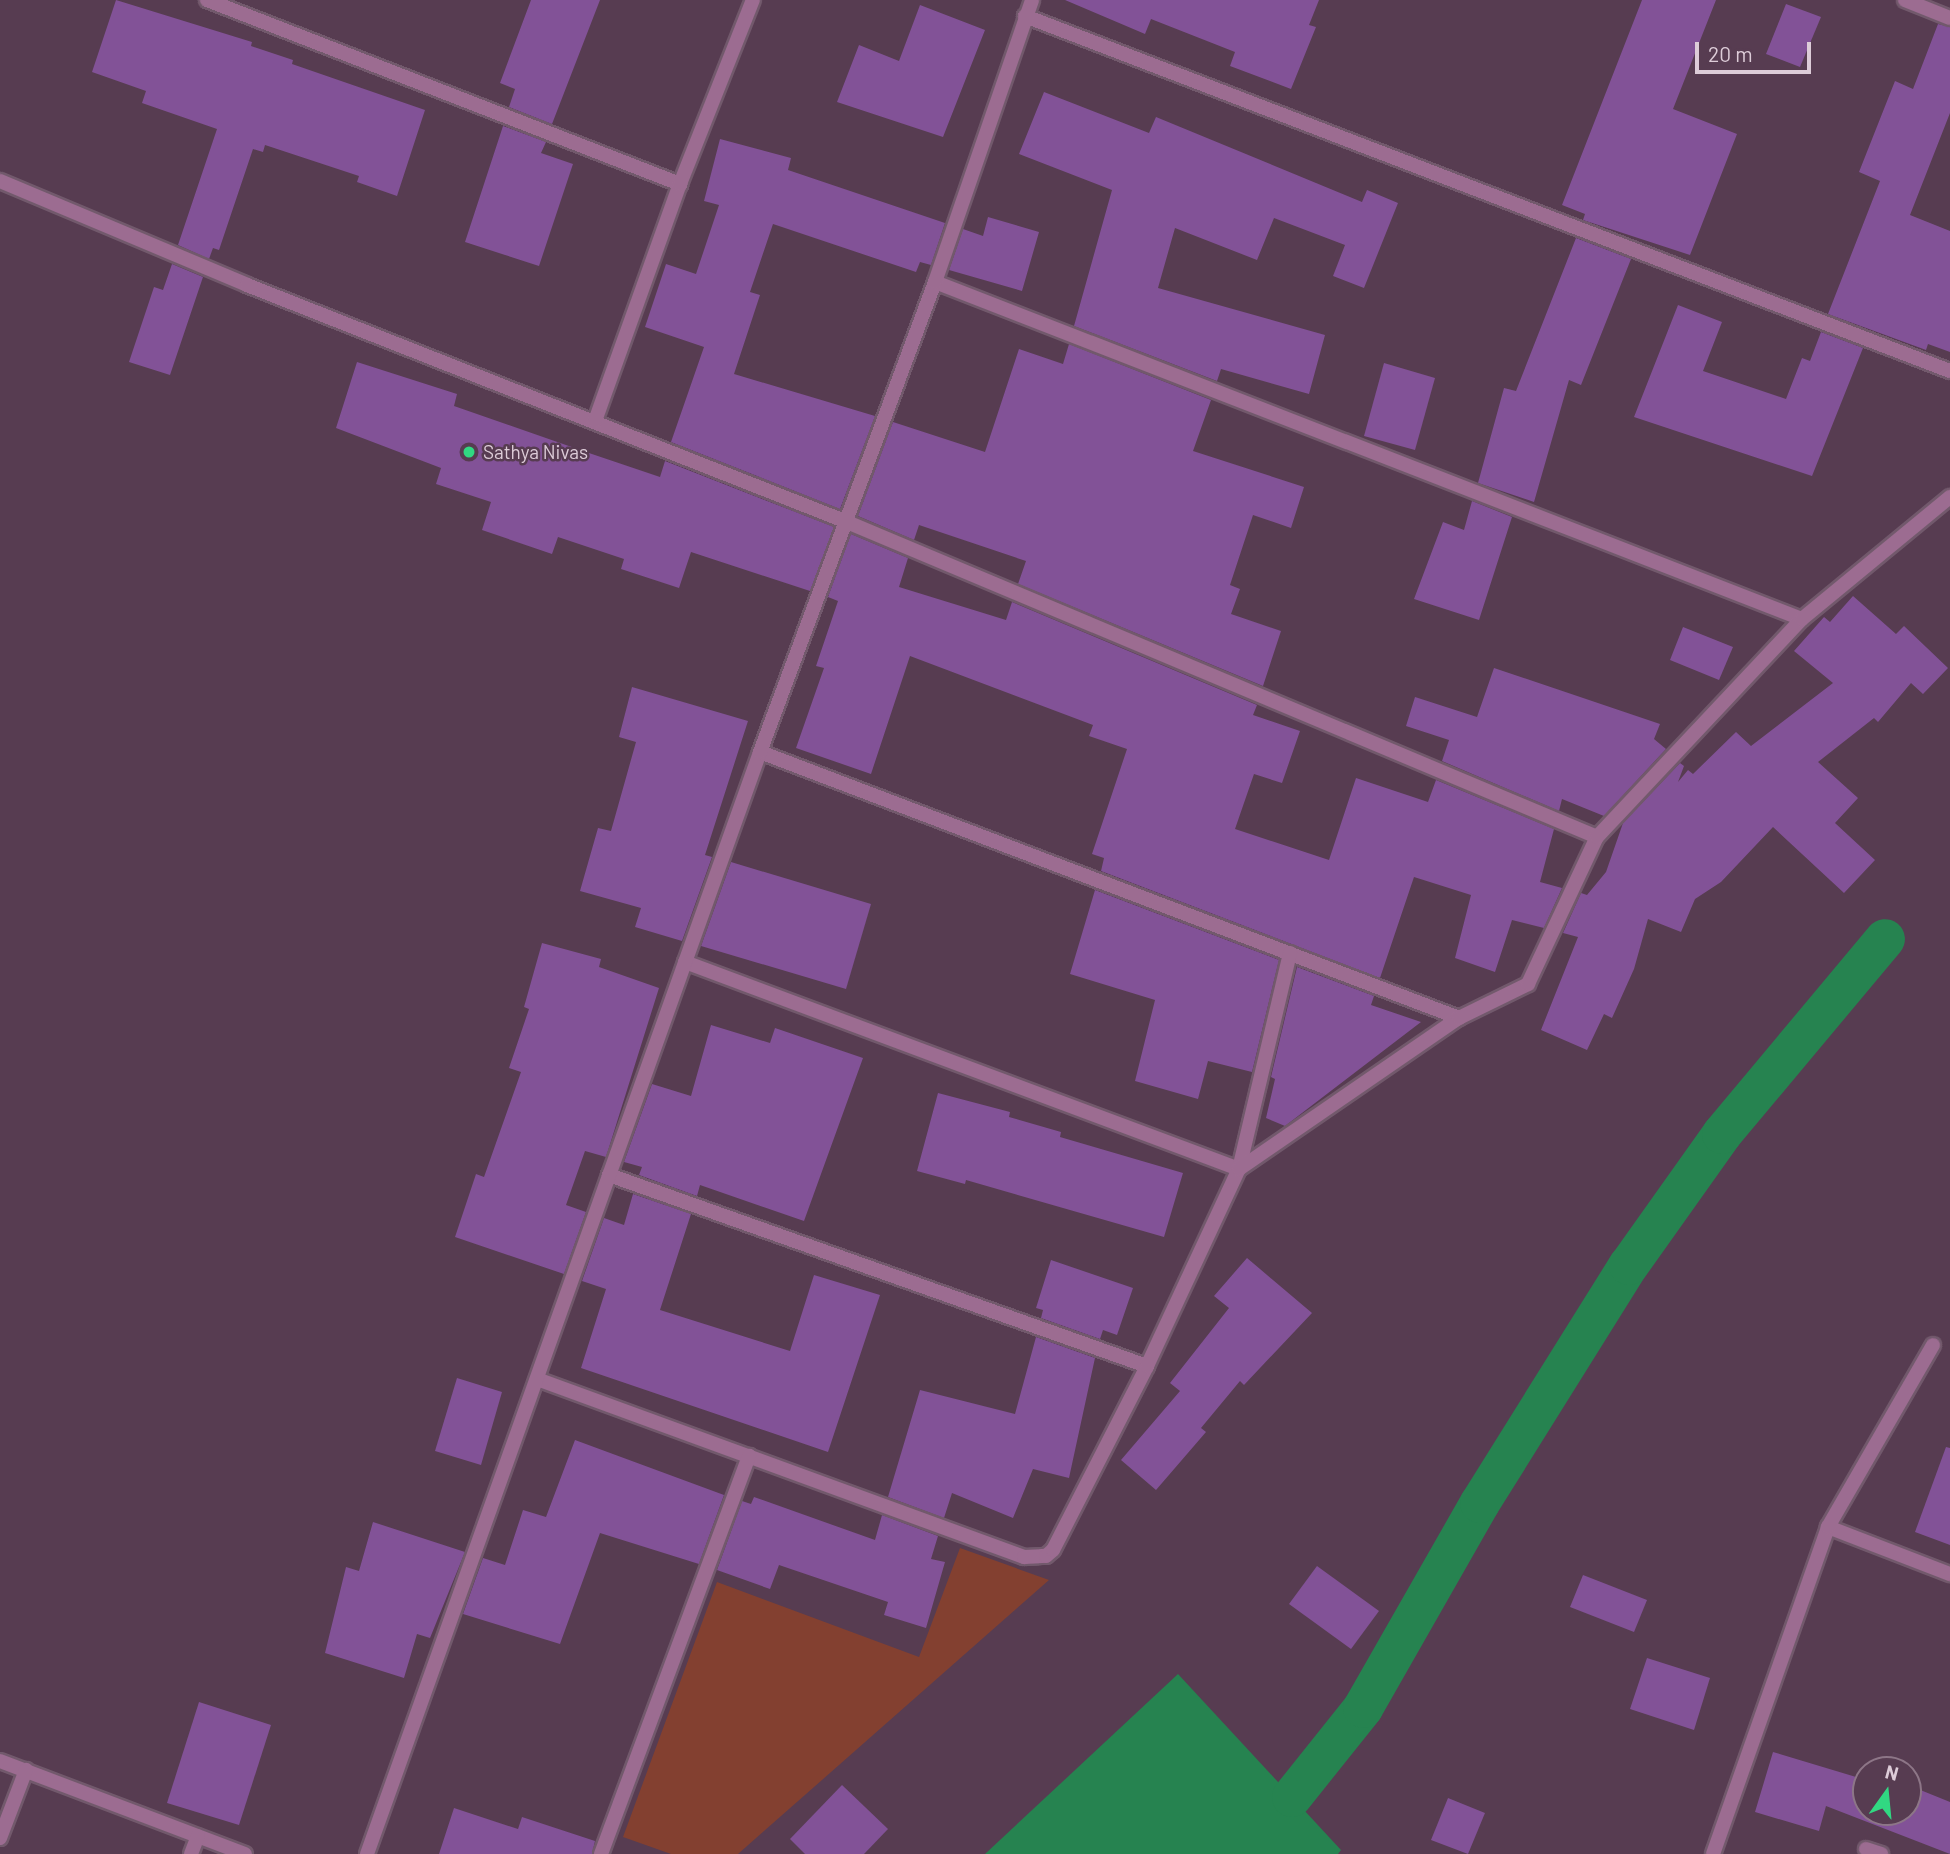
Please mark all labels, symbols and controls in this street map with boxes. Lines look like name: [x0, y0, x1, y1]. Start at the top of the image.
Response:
scale bar: [1698, 28, 1814, 72]
text: 20 m: [1708, 41, 1753, 66]
place label: Sathya Nivas: [483, 441, 588, 463]
marker: Sathya Nivas: [461, 444, 477, 460]
north arrow: [1852, 1756, 1922, 1826]
text: N: [1883, 1759, 1901, 1785]

